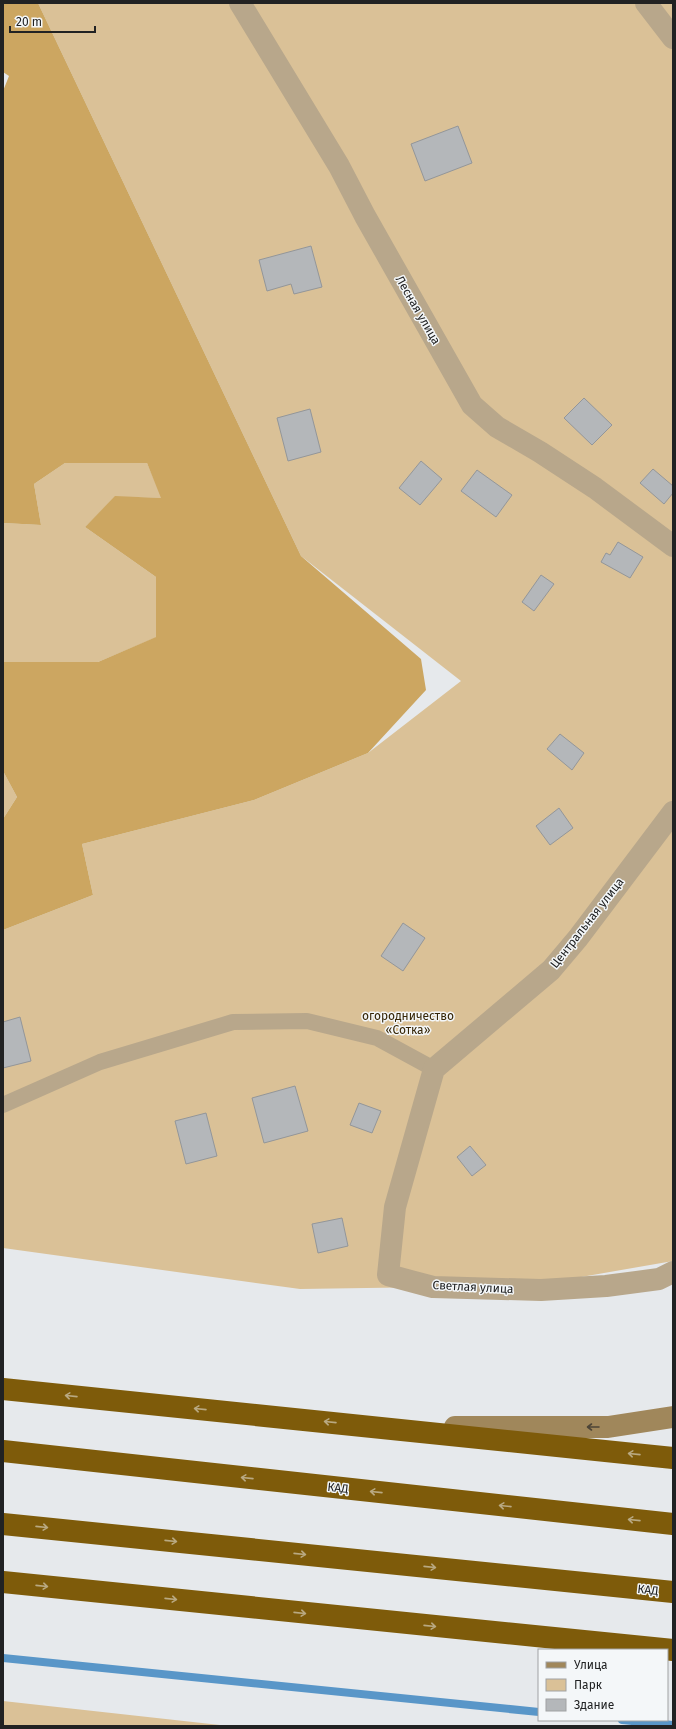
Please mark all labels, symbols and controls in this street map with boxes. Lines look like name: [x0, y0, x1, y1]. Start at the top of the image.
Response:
scale bar: [10, 8, 95, 34]
text: 20 m: [16, 15, 42, 29]
street label: Лесная улица: [393, 273, 443, 347]
street label: Центральная улица: [547, 875, 627, 971]
park label: огородничество «Сотка»: [362, 1009, 454, 1037]
street label: Светлая улица: [432, 1278, 514, 1296]
one-way arrow: [65, 1392, 78, 1399]
one-way arrow: [194, 1405, 207, 1413]
one-way arrow: [324, 1419, 337, 1426]
one-way arrow: [587, 1423, 600, 1431]
one-way arrow: [628, 1450, 641, 1458]
one-way arrow: [240, 1474, 253, 1482]
street label: КАД: [327, 1480, 349, 1496]
one-way arrow: [370, 1488, 383, 1496]
one-way arrow: [499, 1502, 512, 1510]
one-way arrow: [628, 1516, 641, 1524]
one-way arrow: [35, 1524, 48, 1531]
one-way arrow: [164, 1537, 177, 1544]
one-way arrow: [294, 1550, 307, 1557]
one-way arrow: [423, 1563, 436, 1571]
street label: КАД: [637, 1582, 659, 1598]
one-way arrow: [35, 1583, 48, 1590]
one-way arrow: [164, 1596, 177, 1603]
one-way arrow: [293, 1609, 306, 1616]
one-way arrow: [423, 1622, 436, 1629]
legend: [538, 1649, 668, 1721]
text: Улица: [574, 1658, 608, 1672]
text: Парк: [574, 1678, 603, 1692]
text: Здание: [574, 1698, 614, 1712]

